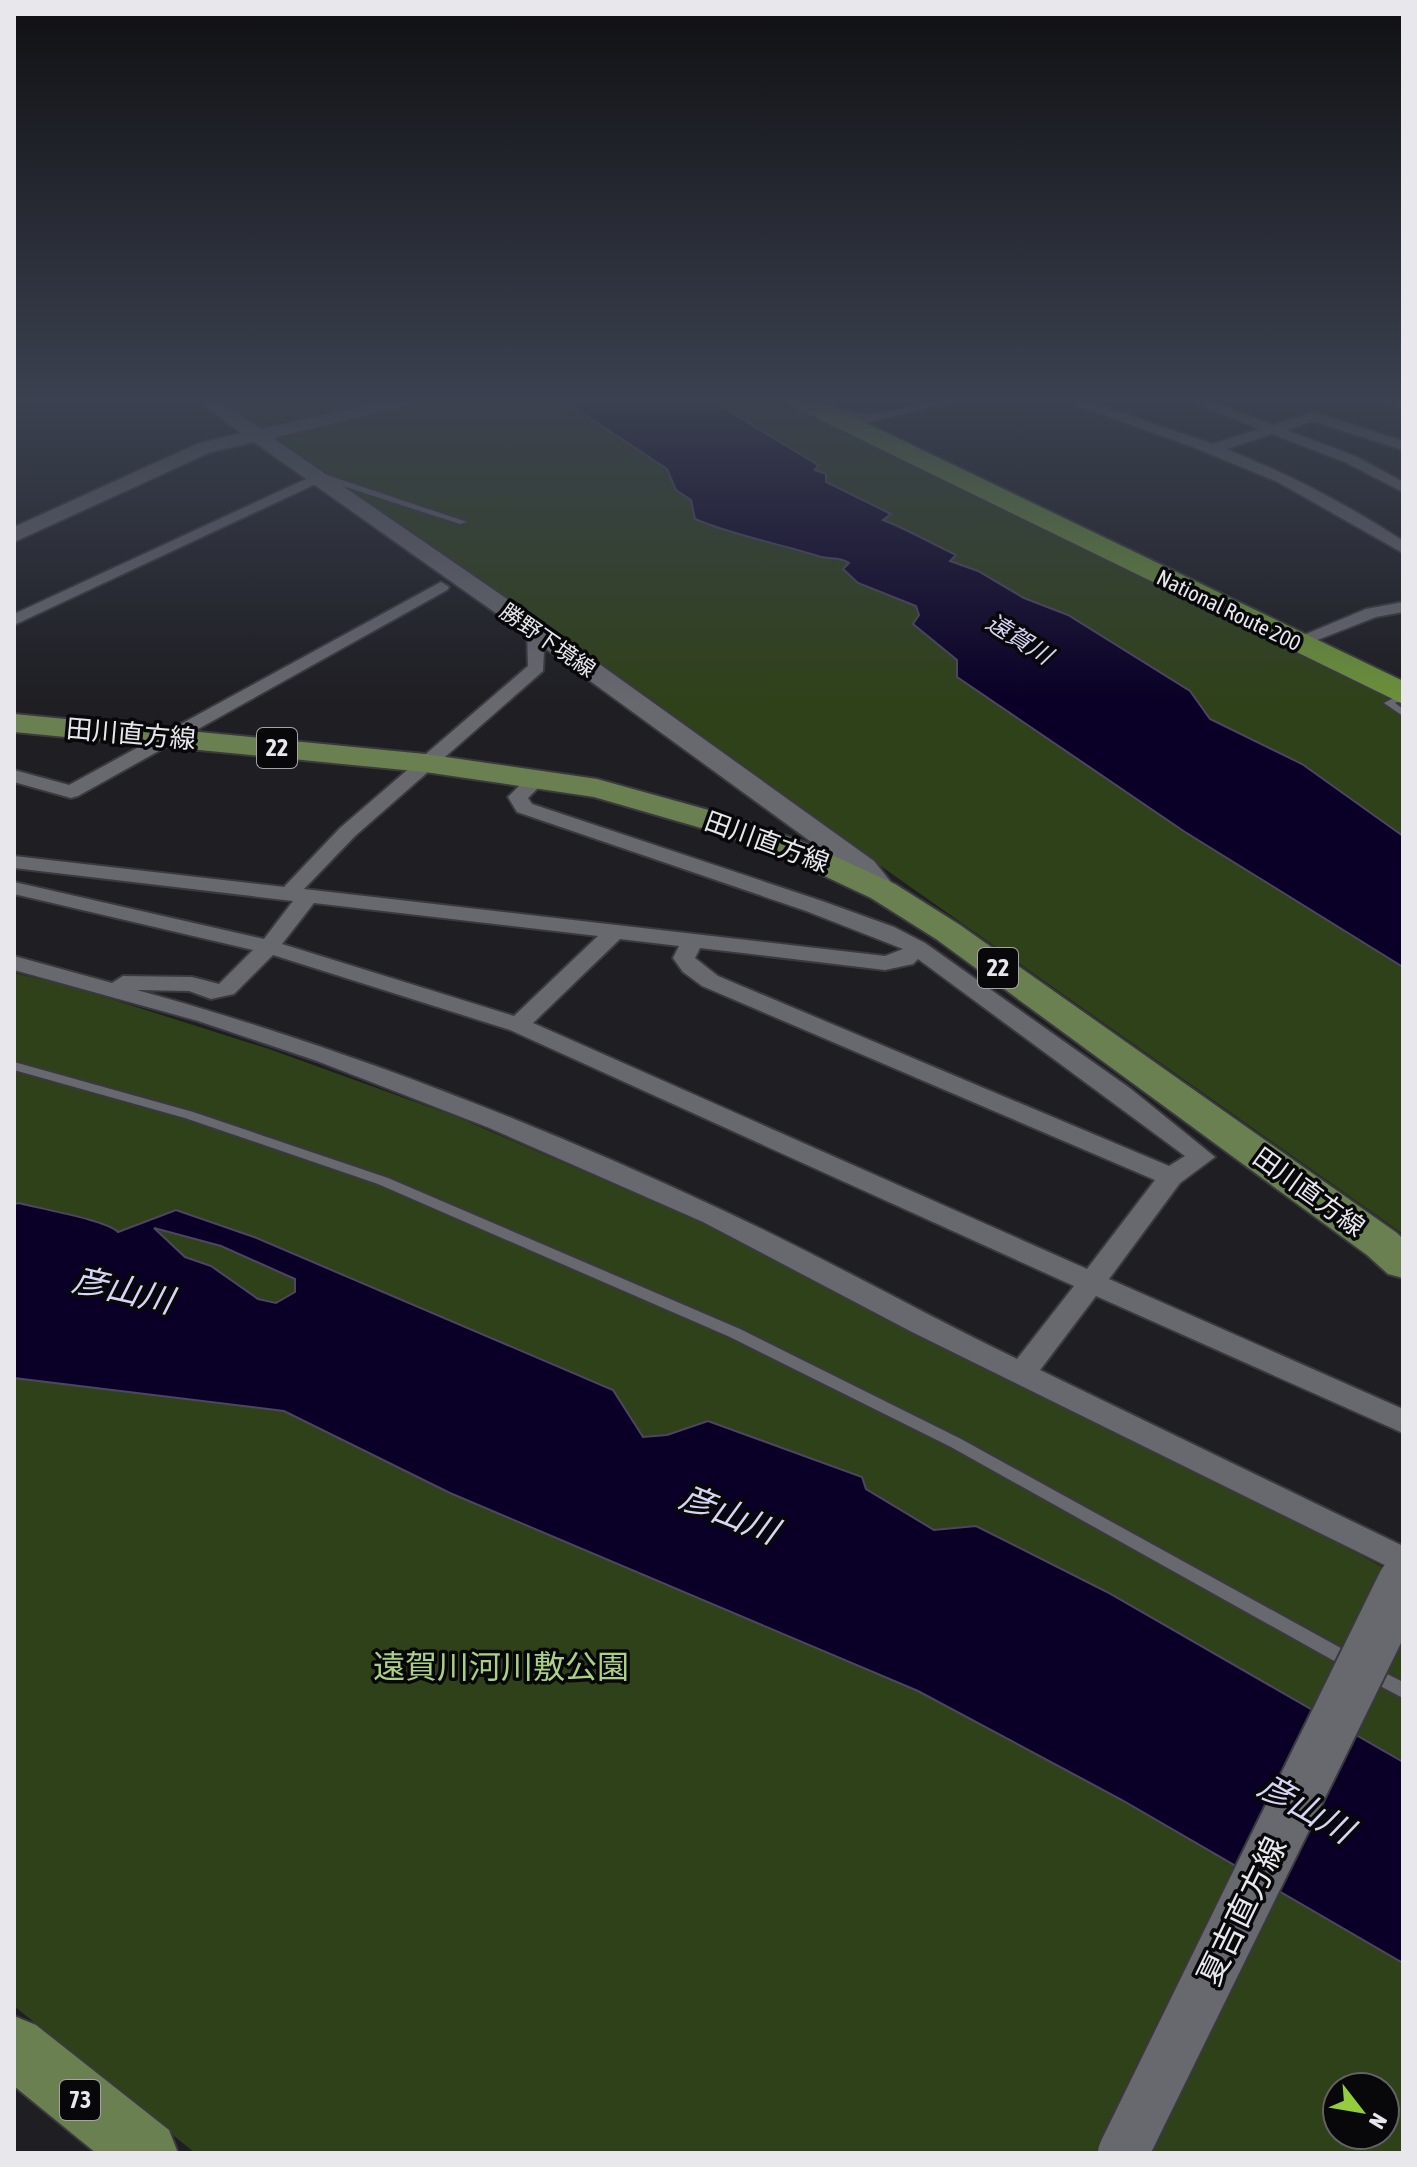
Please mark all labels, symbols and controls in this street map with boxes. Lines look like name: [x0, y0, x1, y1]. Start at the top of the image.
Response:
street label: National Route 200: [1153, 564, 1305, 656]
street label: 勝野下境線: [495, 598, 601, 682]
water label: 遠賀川: [982, 608, 1059, 671]
street label: 田川直方線: [65, 713, 197, 755]
road number: 22: [257, 728, 297, 768]
street label: 田川直方線: [701, 806, 833, 878]
road number: 22: [978, 948, 1018, 988]
street label: 田川直方線: [1248, 1142, 1370, 1242]
water label: 彦山川: [69, 1259, 180, 1321]
water label: 彦山川: [675, 1476, 787, 1552]
park label: 遠賀川河川敷公園: [373, 1648, 629, 1685]
water label: 彦山川: [1252, 1765, 1363, 1851]
street label: 夏吉直方線: [1190, 1831, 1293, 1991]
north arrow: [1321, 2071, 1401, 2151]
road number: 73: [60, 2080, 100, 2120]
text: N: [1364, 2109, 1393, 2134]

